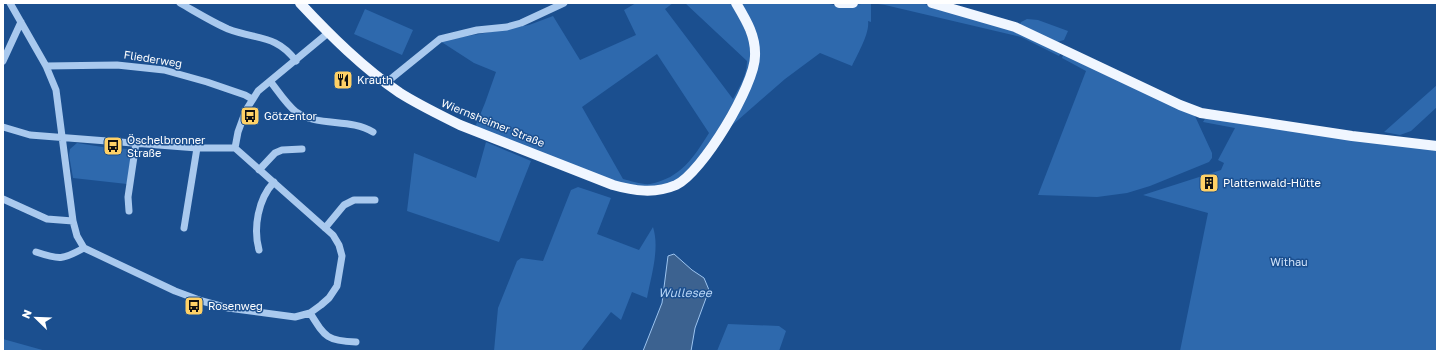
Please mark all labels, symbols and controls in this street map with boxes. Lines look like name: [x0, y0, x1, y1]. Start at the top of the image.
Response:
street label: Fliederweg: [123, 47, 183, 70]
restaurant icon: Krauth: [332, 69, 354, 91]
place label: Krauth: [357, 73, 393, 86]
street label: Wiernsheimer Straße: [440, 96, 547, 149]
bus stop icon: Götzentor: [239, 105, 261, 127]
place label: Götzentor: [264, 109, 318, 122]
place label: Öschelbronner Straße: [127, 133, 206, 159]
bus stop icon: Öschelbronner Straße: [102, 135, 124, 157]
building icon: Plattenwald-Hütte: [1198, 172, 1220, 194]
place label: Plattenwald-Hütte: [1223, 176, 1321, 189]
park label: Withau: [1270, 255, 1308, 268]
water label: Wullesee: [658, 285, 713, 300]
bus stop icon: Rosenweg: [183, 295, 205, 317]
north arrow: [16, 298, 56, 338]
place label: Rosenweg: [208, 299, 263, 312]
text: N: [19, 308, 34, 320]

